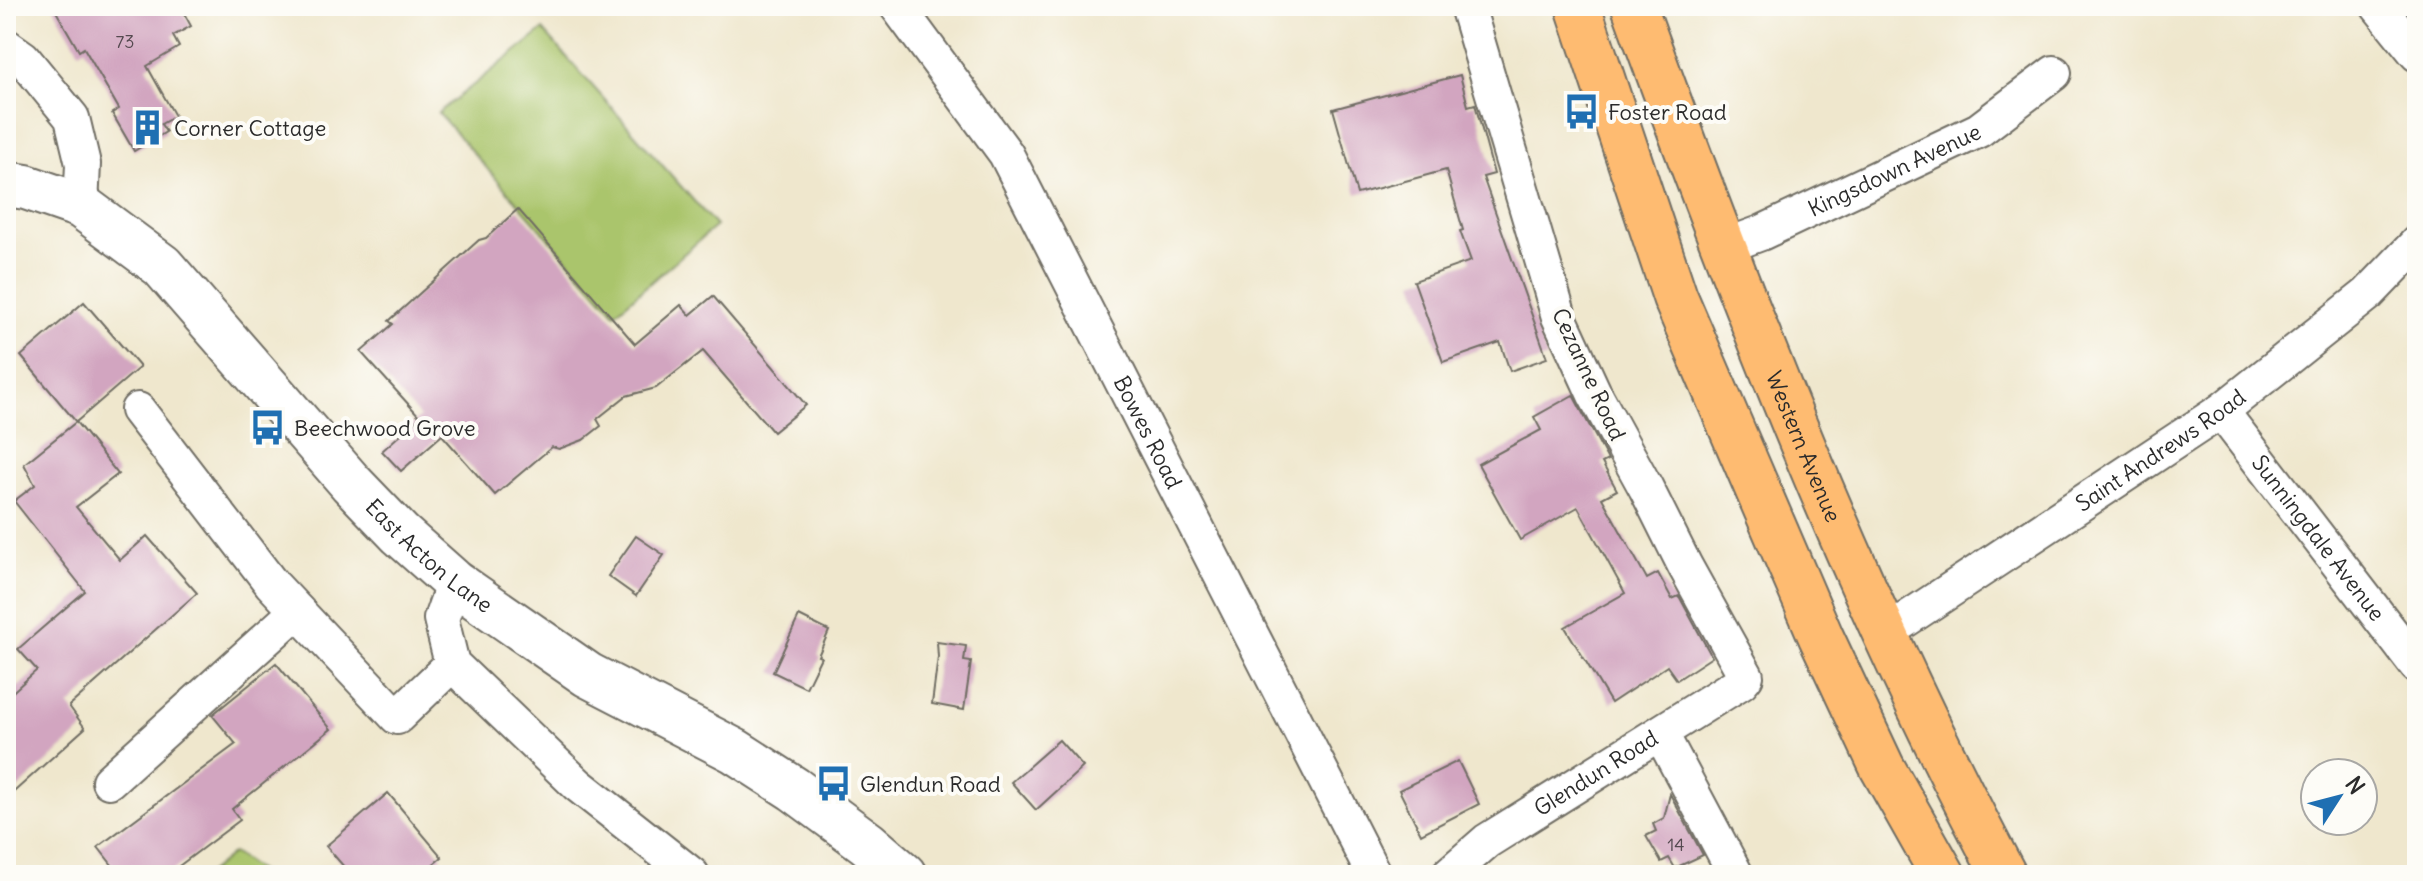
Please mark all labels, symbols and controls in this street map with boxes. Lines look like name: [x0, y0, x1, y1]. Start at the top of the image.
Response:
house number: 73: [115, 30, 135, 53]
bus stop icon: Foster Road: [1563, 93, 1601, 131]
place label: Foster Road: [1608, 98, 1727, 126]
building icon: Corner Cottage: [129, 109, 167, 147]
place label: Corner Cottage: [174, 114, 326, 142]
street label: Kingsdown Avenue: [1803, 117, 1985, 223]
street label: Cezanne Road: [1546, 303, 1632, 445]
street label: Western Avenue: [1760, 367, 1848, 526]
street label: Bowes Road: [1108, 371, 1188, 493]
street label: Saint Andrews Road: [2070, 383, 2251, 517]
bus stop icon: Beechwood Grove: [249, 409, 287, 447]
place label: Beechwood Grove: [294, 414, 476, 442]
street label: Sunningdale Avenue: [2246, 449, 2391, 626]
street label: East Acton Lane: [360, 493, 498, 619]
street label: Glendun Road: [1529, 724, 1663, 822]
north arrow: [2299, 757, 2379, 837]
bus stop icon: Glendun Road: [815, 765, 853, 803]
place label: Glendun Road: [860, 770, 1001, 798]
text: N: [2339, 771, 2371, 800]
house number: 14: [1667, 833, 1685, 856]

